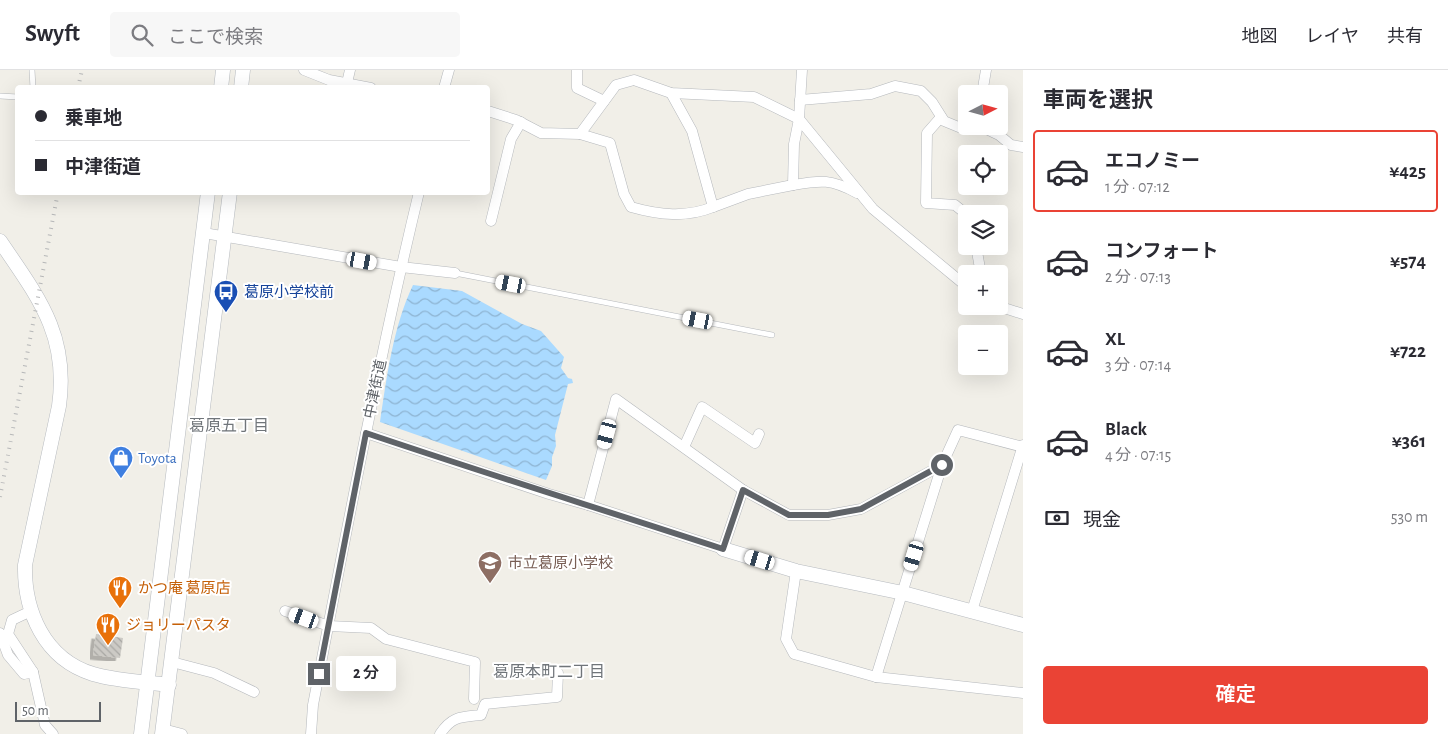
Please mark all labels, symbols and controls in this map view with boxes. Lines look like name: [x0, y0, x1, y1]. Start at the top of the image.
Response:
search box: [110, 12, 460, 57]
icon: search: [128, 21, 156, 49]
text: Swyft: [25, 22, 80, 46]
text: ここで検索: [168, 28, 263, 47]
text: 地図: [1242, 28, 1278, 46]
text: レイヤ: [1306, 28, 1359, 46]
text: 共有: [1387, 28, 1423, 46]
north arrow: [958, 85, 1008, 135]
map controls: [958, 85, 1008, 375]
text: 車両を選択: [1043, 89, 1153, 111]
text: 乗車地: [65, 109, 122, 128]
button: locate: [958, 145, 1008, 195]
icon: car: [1045, 149, 1090, 194]
text: エコノミー: [1105, 152, 1200, 171]
text: 中津街道: [65, 158, 141, 177]
text: ¥425: [1389, 162, 1426, 181]
text: 1 分 · 07:12: [1105, 179, 1170, 195]
button: layers: [958, 205, 1008, 255]
icon: car: [1045, 239, 1090, 284]
text: コンフォート: [1105, 242, 1218, 261]
car: [345, 251, 378, 271]
text: ¥574: [1390, 252, 1426, 271]
button: +: [958, 265, 1008, 315]
text: 2 分 · 07:13: [1105, 269, 1171, 285]
car: [494, 274, 527, 294]
bus stop icon: 葛原小学校前: [213, 279, 239, 313]
place label: 葛原小学校前: [244, 284, 334, 300]
car: [681, 310, 714, 330]
button: −: [958, 325, 1008, 375]
icon: car: [1045, 329, 1090, 374]
text: XL: [1105, 330, 1125, 349]
text: ¥722: [1390, 342, 1426, 361]
text: 3 分 · 07:14: [1105, 357, 1171, 373]
street label: 中津街道: [361, 358, 389, 420]
district label: 葛原五丁目: [189, 418, 269, 434]
car: [595, 418, 618, 450]
icon: car: [1045, 419, 1090, 464]
text: Black: [1105, 420, 1147, 439]
text: ¥361: [1392, 432, 1426, 451]
shop icon: Toyota: [108, 445, 134, 479]
text: 4 分 · 07:15: [1105, 447, 1171, 463]
place label: Toyota: [138, 451, 177, 466]
route start: [931, 454, 953, 476]
icon: cash: [1043, 504, 1071, 532]
text: 530 m: [1391, 509, 1428, 525]
text: 現金: [1083, 511, 1121, 530]
car: [902, 539, 925, 573]
car: [743, 548, 776, 572]
school or university icon: 市立葛原小学校: [477, 550, 503, 584]
place label: 市立葛原小学校: [508, 555, 613, 571]
restaurant icon: かつ庵 葛原店: [107, 575, 133, 609]
place label: かつ庵 葛原店: [138, 580, 230, 596]
car: [287, 606, 320, 630]
restaurant icon: ジョリーパスタ: [95, 612, 121, 646]
place label: ジョリーパスタ: [126, 617, 231, 633]
callout: 2 分: [336, 656, 396, 692]
route end: [308, 663, 330, 685]
district label: 葛原本町二丁目: [493, 664, 605, 680]
text: 2 分: [353, 665, 379, 681]
button: 確定: [1043, 666, 1428, 724]
scale bar: [15, 699, 101, 722]
text: 50 m: [22, 704, 49, 718]

